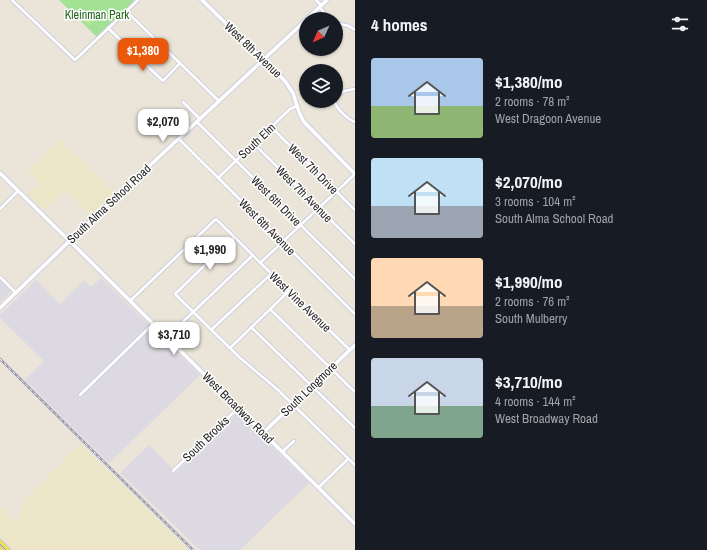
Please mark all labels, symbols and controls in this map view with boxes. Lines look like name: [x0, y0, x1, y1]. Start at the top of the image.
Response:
park label: Kleinman Park: [65, 7, 129, 23]
north arrow: [299, 12, 343, 56]
map controls: [299, 12, 343, 108]
text: 4 homes: [371, 13, 428, 36]
icon: filters: [669, 13, 691, 35]
street label: West 8th Avenue: [221, 19, 285, 81]
pin: $1,380: [110, 38, 176, 72]
text: $1,380: [127, 42, 159, 59]
button: layers: [299, 64, 343, 108]
text: $1,380/mo: [495, 70, 562, 93]
icon: home: [403, 74, 451, 122]
text: 2 rooms · 78 m²: [495, 93, 570, 110]
pin: $2,070: [130, 109, 196, 143]
text: West Dragoon Avenue: [495, 110, 601, 127]
text: $2,070: [147, 113, 179, 130]
street label: South Elm: [235, 120, 279, 162]
street label: West 7th Drive: [284, 140, 342, 198]
street label: South Alma School Road: [64, 161, 154, 247]
street label: West 7th Avenue: [272, 162, 336, 226]
text: $2,070/mo: [495, 170, 562, 193]
street label: West 6th Drive: [247, 172, 305, 230]
icon: home: [403, 174, 451, 222]
text: 3 rooms · 104 m²: [495, 193, 576, 210]
street label: West 6th Avenue: [235, 195, 299, 259]
text: South Alma School Road: [495, 210, 614, 227]
pin: $1,990: [177, 237, 243, 271]
text: $1,990: [194, 241, 226, 258]
street label: West Vine Avenue: [266, 268, 334, 336]
text: $1,990/mo: [495, 270, 562, 293]
icon: home: [403, 274, 451, 322]
text: 2 rooms · 76 m²: [495, 293, 570, 310]
text: South Mulberry: [495, 310, 567, 327]
pin: $3,710: [141, 322, 207, 356]
text: $3,710: [158, 326, 190, 343]
street label: South Longmore: [277, 358, 341, 420]
street label: West Broadway Road: [199, 369, 277, 447]
text: $3,710/mo: [495, 370, 562, 393]
icon: home: [403, 374, 451, 422]
text: 4 rooms · 144 m²: [495, 393, 576, 410]
text: West Broadway Road: [495, 410, 598, 427]
street label: South Brooks: [179, 413, 233, 465]

